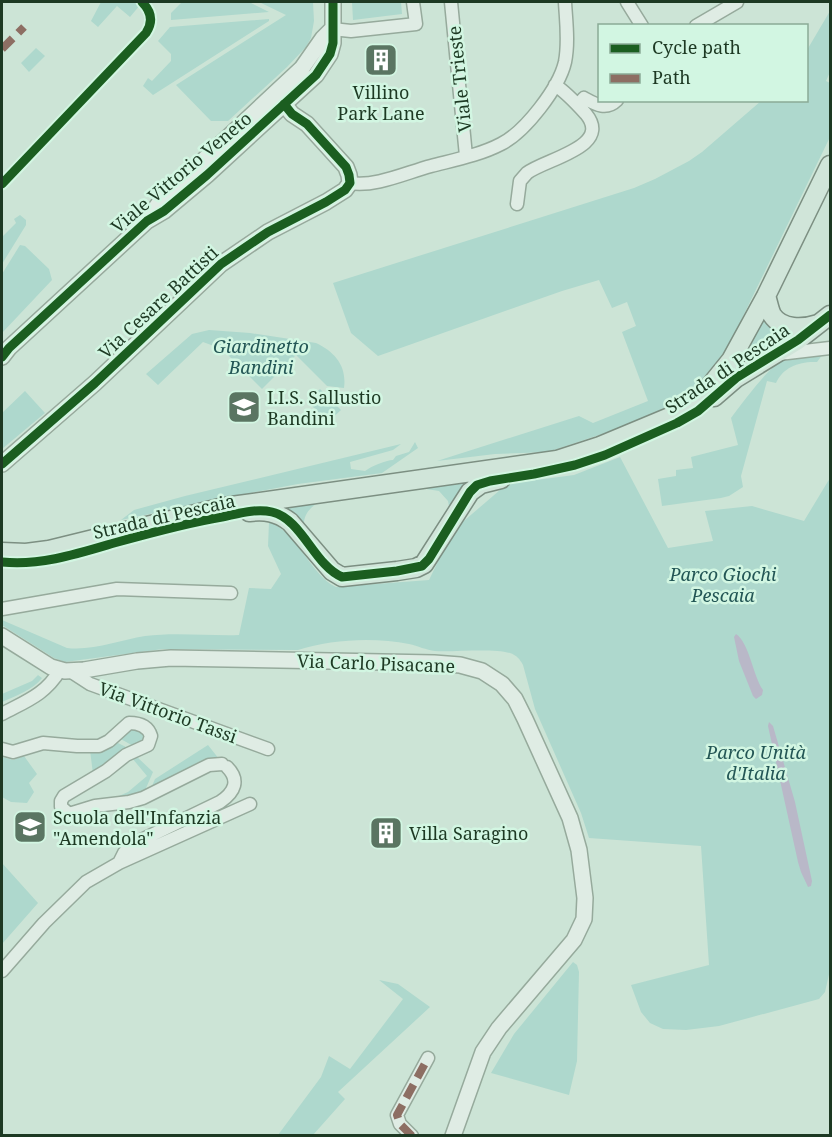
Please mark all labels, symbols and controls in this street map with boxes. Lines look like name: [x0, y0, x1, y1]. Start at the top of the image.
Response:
legend: [598, 24, 808, 102]
street label: Viale Trieste: [441, 25, 477, 133]
text: Cycle path: [652, 35, 741, 59]
building icon: Villino Park Lane: [363, 42, 399, 78]
text: Path: [652, 65, 691, 89]
place label: Villino Park Lane: [337, 80, 425, 125]
street label: Viale Vittorio Veneto: [106, 106, 256, 238]
street label: Via Cesare Battisti: [93, 240, 223, 364]
street label: Strada di Pescaia: [660, 317, 794, 419]
park label: Giardinetto Bandini: [213, 334, 309, 379]
place label: I.I.S. Sallustio Bandini: [267, 385, 381, 430]
school or university icon: I.I.S. Sallustio Bandini: [226, 389, 262, 425]
street label: Strada di Pescaia: [91, 488, 237, 544]
park label: Parco Giochi Pescaia: [668, 562, 777, 607]
street label: Via Carlo Pisacane: [297, 648, 455, 678]
street label: Via Vittorio Tassi: [95, 676, 241, 748]
park label: Parco Unità d'Italia: [705, 740, 807, 785]
place label: Scuola dell'Infanzia "Amendola": [53, 805, 221, 850]
school or university icon: Scuola dell'Infanzia "Amendola": [12, 809, 48, 845]
building icon: Villa Saragino: [368, 815, 404, 851]
place label: Villa Saragino: [409, 821, 529, 845]

